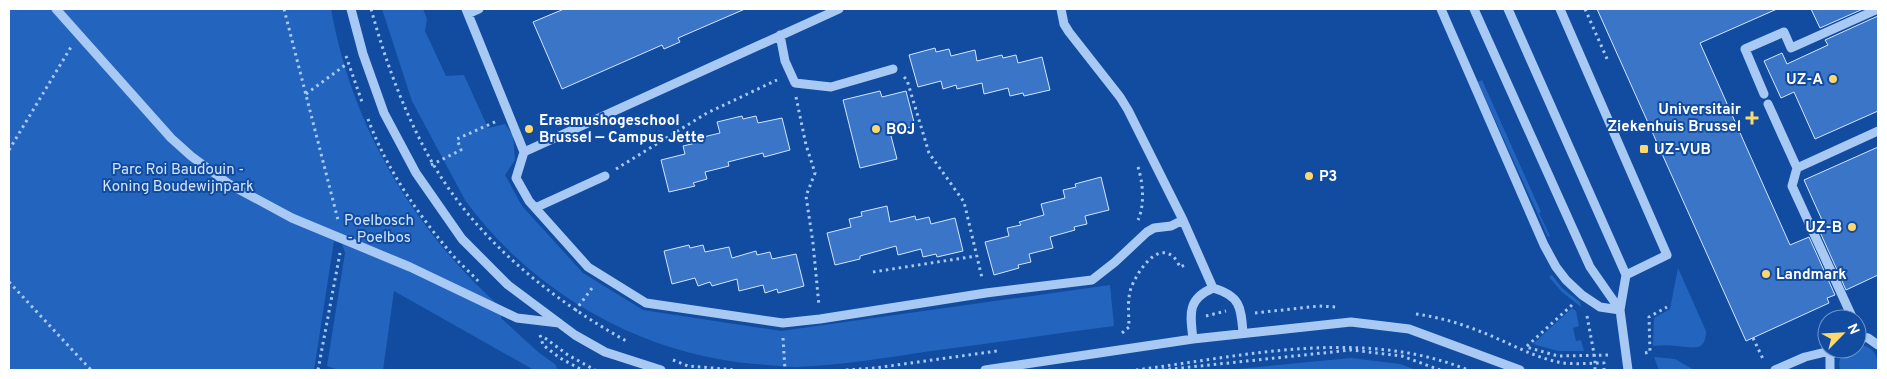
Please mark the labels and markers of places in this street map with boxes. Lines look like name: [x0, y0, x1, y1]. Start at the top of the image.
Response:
place label: UZ-A: [1786, 71, 1823, 90]
marker: UZ-A: [1827, 73, 1839, 85]
place label: Universitair Ziekenhuis Brussel: [1608, 101, 1742, 137]
marker: Universitair Ziekenhuis Brussel: [1745, 111, 1759, 125]
place label: Erasmushogeschool Brussel — Campus Jette: [539, 112, 705, 148]
place label: BOJ: [886, 121, 915, 140]
marker: Erasmushogeschool Brussel — Campus Jette: [523, 123, 535, 135]
marker: BOJ: [870, 123, 882, 135]
place label: UZ-VUB: [1654, 141, 1711, 160]
marker: UZ-VUB: [1638, 143, 1650, 155]
place label: P3: [1319, 168, 1337, 187]
marker: P3: [1303, 170, 1315, 182]
place label: UZ-B: [1805, 219, 1842, 238]
marker: UZ-B: [1846, 221, 1858, 233]
place label: Landmark: [1776, 266, 1847, 285]
marker: Landmark: [1760, 268, 1772, 280]

